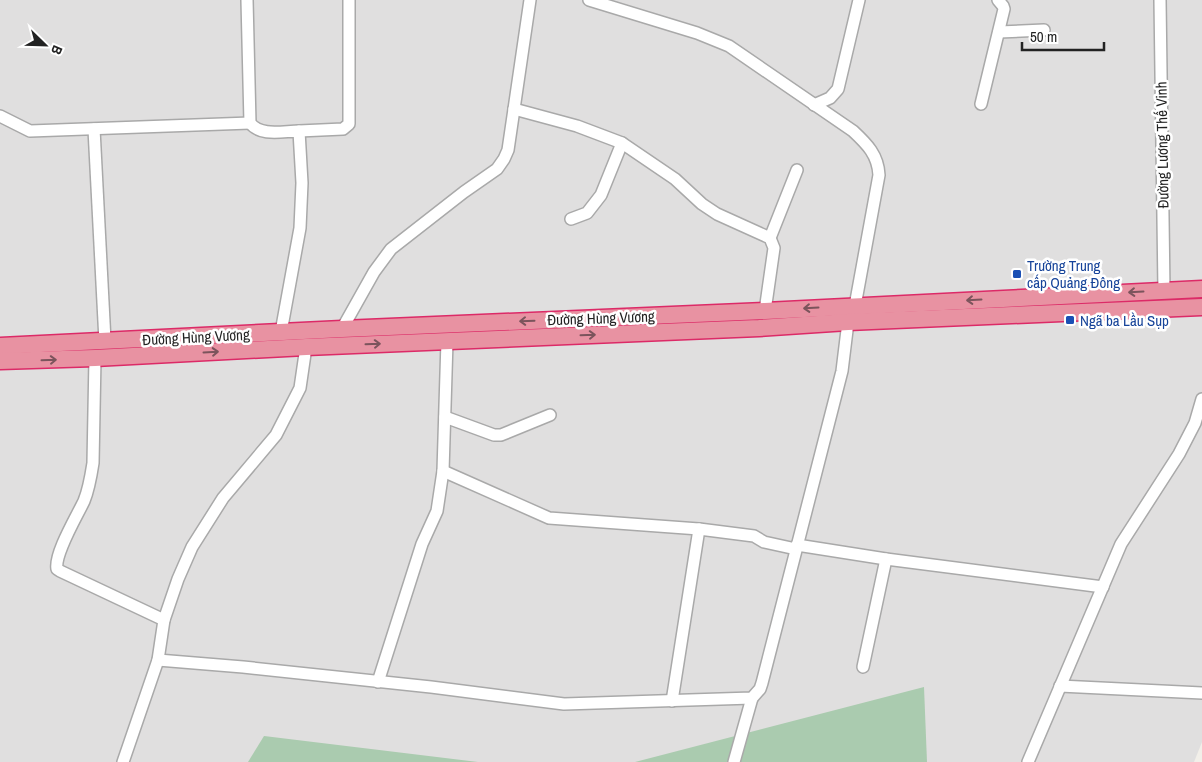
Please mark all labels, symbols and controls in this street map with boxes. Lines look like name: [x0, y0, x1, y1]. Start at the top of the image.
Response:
north arrow: [20, 20, 70, 70]
scale bar: [1022, 20, 1104, 52]
text: 50 m: [1030, 26, 1057, 47]
text: B: [47, 43, 67, 57]
street label: Đường Lương Thế Vinh: [1150, 81, 1174, 209]
place label: Trường Trung cấp Quảng Đông: [1027, 255, 1120, 293]
marker: Trường Trung cấp Quảng Đông: [1011, 268, 1023, 280]
one-way arrow: [1128, 288, 1144, 297]
one-way arrow: [966, 296, 982, 305]
one-way arrow: [803, 304, 819, 313]
street label: Đường Hùng Vương: [547, 306, 655, 330]
place label: Ngã ba Lầu Sụp: [1080, 310, 1169, 331]
marker: Ngã ba Lầu Sụp: [1064, 314, 1076, 326]
one-way arrow: [519, 316, 535, 326]
street label: Đường Hùng Vương: [142, 324, 250, 350]
one-way arrow: [580, 331, 596, 340]
one-way arrow: [365, 340, 381, 349]
one-way arrow: [203, 348, 219, 357]
one-way arrow: [40, 355, 56, 364]

